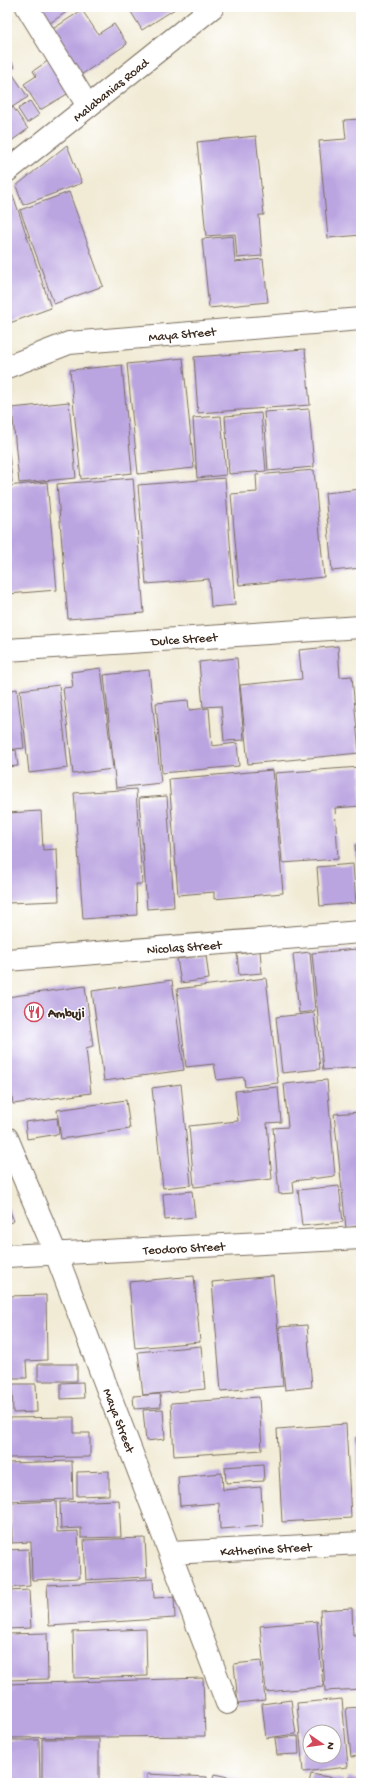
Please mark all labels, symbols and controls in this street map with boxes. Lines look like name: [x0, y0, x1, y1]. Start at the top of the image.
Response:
street label: Malabanias Road: [71, 55, 153, 126]
street label: Maya Street: [148, 325, 218, 346]
street label: Dulce Street: [150, 631, 219, 650]
street label: Nicolas Street: [146, 938, 224, 959]
restaurant icon: Ambuji: [23, 1001, 45, 1023]
place label: Ambuji: [47, 1007, 85, 1022]
street label: Teodoro Street: [142, 1240, 227, 1259]
street label: Maya Street: [99, 1387, 137, 1457]
street label: Katherine Street: [220, 1541, 314, 1560]
north arrow: [302, 1724, 342, 1764]
text: N: [323, 1741, 336, 1751]

